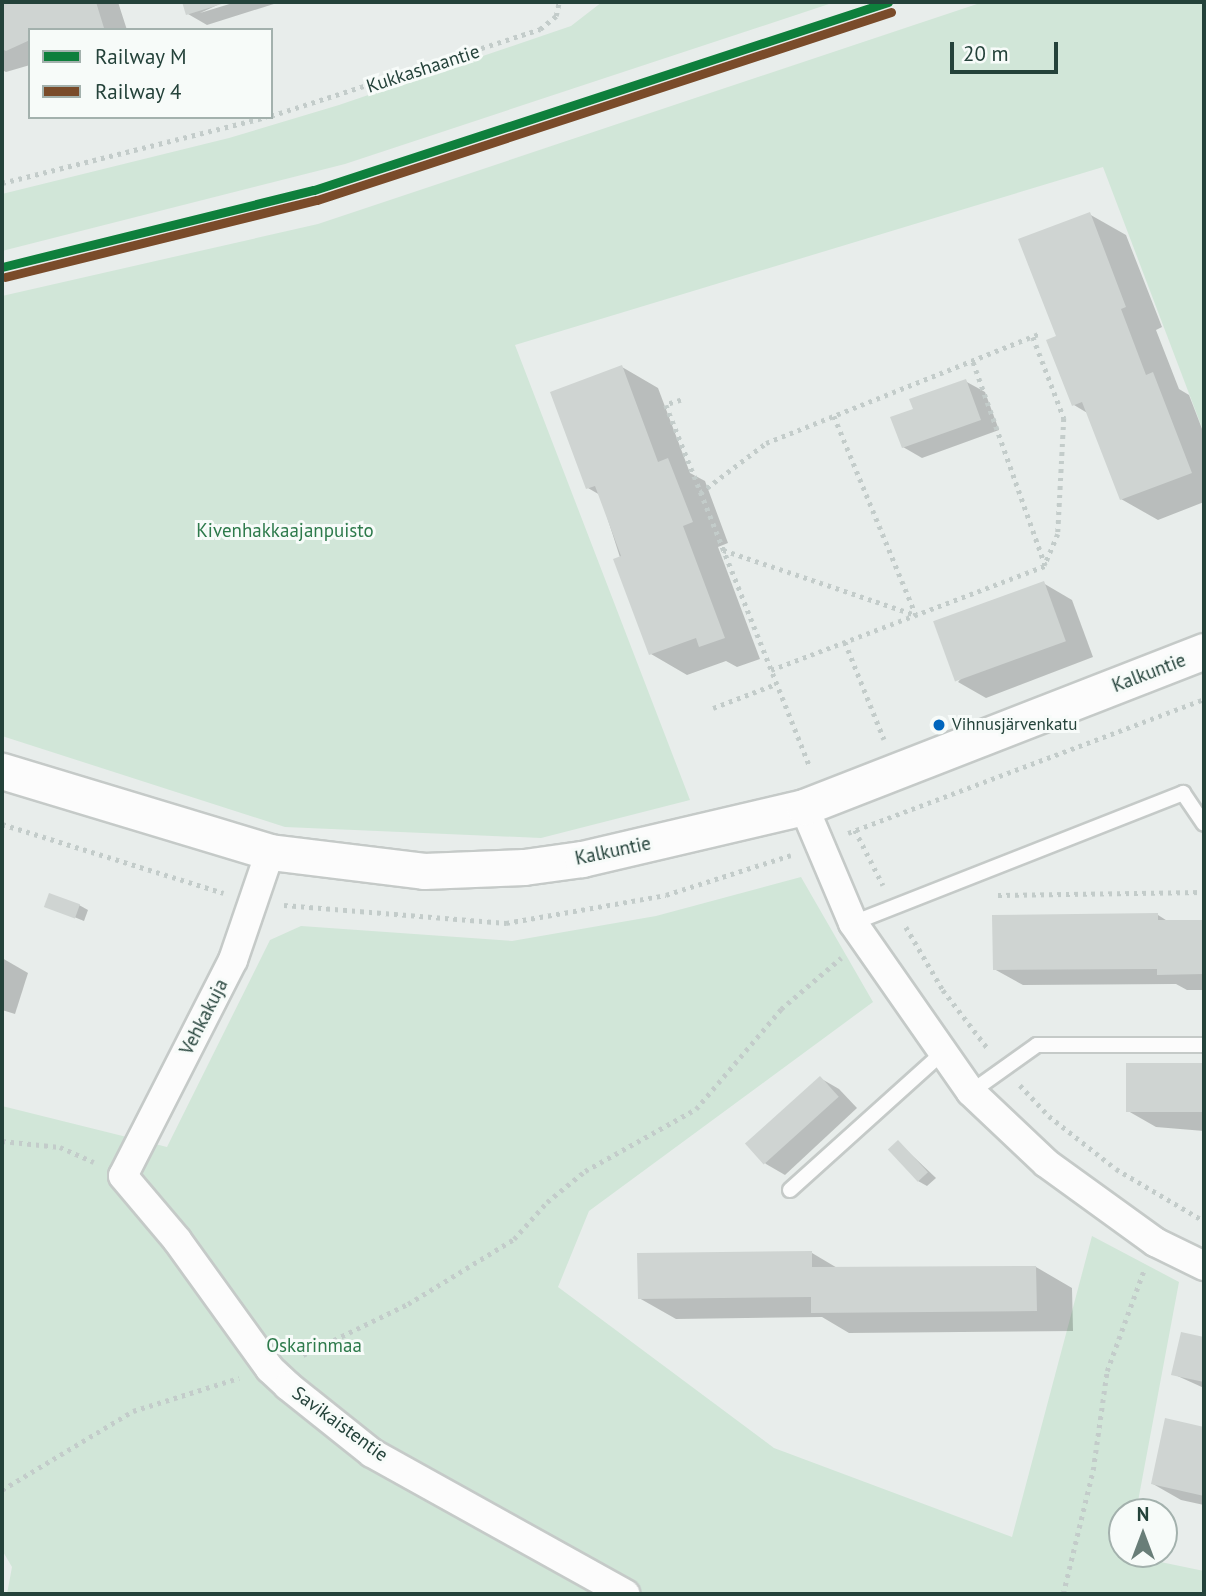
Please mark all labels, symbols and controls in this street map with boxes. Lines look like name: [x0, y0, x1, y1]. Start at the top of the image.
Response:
legend: [28, 28, 273, 119]
scale bar: [954, 28, 1062, 72]
street label: Kukkashaantie: [363, 40, 483, 98]
text: 20 m: [963, 40, 1009, 67]
text: Railway M: [95, 43, 187, 70]
text: Railway 4: [95, 78, 181, 105]
park label: Kivenhakkaajanpuisto: [196, 520, 374, 542]
street label: Kalkuntie: [1109, 649, 1189, 697]
place label: Vihnusjärvenkatu: [952, 715, 1077, 735]
marker: Vihnusjärvenkatu: [932, 718, 946, 732]
street label: Kalkuntie: [573, 832, 653, 870]
street label: Vehkakuja: [175, 975, 233, 1059]
park label: Oskarinmaa: [266, 1335, 362, 1357]
street label: Savikaistentie: [288, 1382, 392, 1466]
north arrow: [1108, 1498, 1178, 1568]
text: N: [1137, 1502, 1149, 1526]

